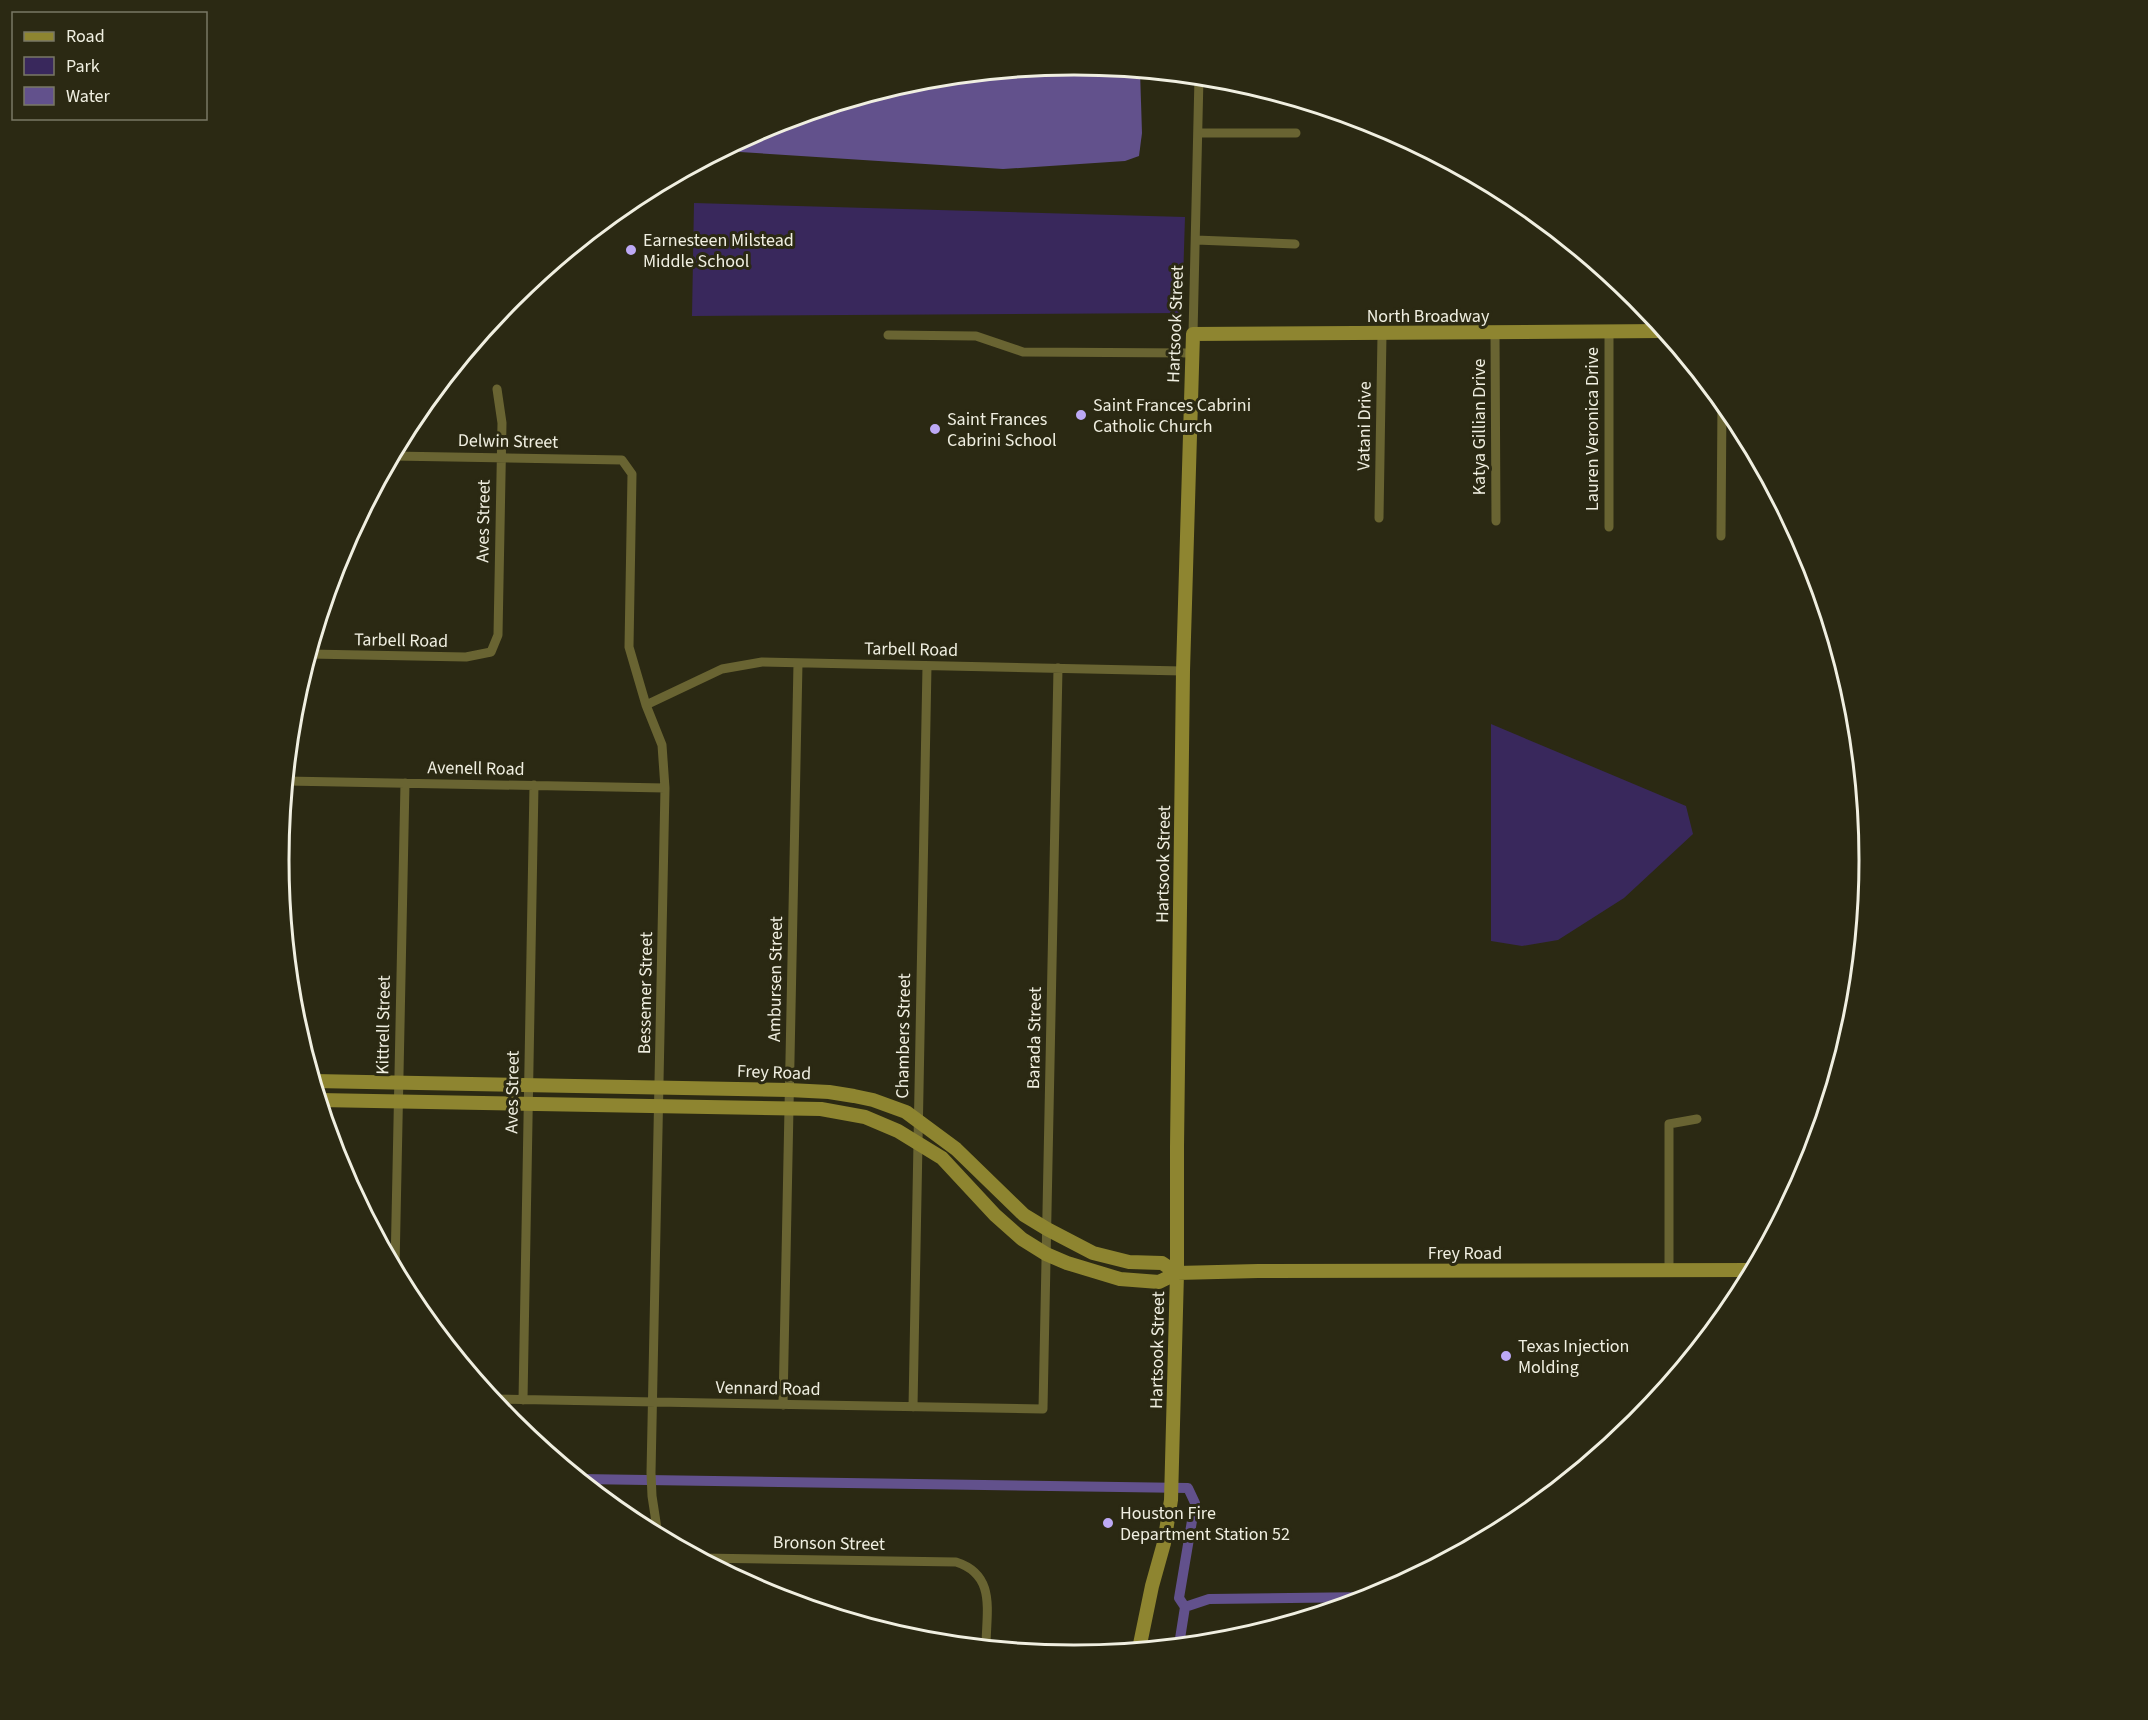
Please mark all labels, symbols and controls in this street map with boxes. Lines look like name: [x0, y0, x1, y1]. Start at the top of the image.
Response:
legend: [12, 12, 207, 120]
text: Road: [66, 24, 105, 49]
text: Park: [66, 54, 100, 79]
text: Water: [66, 84, 110, 109]
place label: Earnesteen Milstead Middle School: [643, 228, 794, 274]
marker: Earnesteen Milstead Middle School: [624, 243, 638, 257]
street label: Hartsook Street: [1161, 265, 1190, 383]
street label: North Broadway: [1367, 304, 1490, 329]
street label: Lauren Veronica Drive: [1580, 347, 1605, 511]
street label: Katya Gillian Drive: [1467, 359, 1492, 495]
street label: Vatani Drive: [1351, 381, 1378, 471]
place label: Saint Frances Cabrini Catholic Church: [1093, 393, 1251, 439]
place label: Saint Frances Cabrini School: [947, 407, 1057, 453]
marker: Saint Frances Cabrini Catholic Church: [1074, 408, 1088, 422]
marker: Saint Frances Cabrini School: [928, 422, 942, 436]
street label: Delwin Street: [458, 428, 558, 455]
street label: Aves Street: [470, 479, 497, 563]
street label: Tarbell Road: [354, 627, 448, 654]
street label: Tarbell Road: [864, 636, 958, 663]
street label: Avenell Road: [427, 755, 525, 782]
street label: Hartsook Street: [1150, 805, 1177, 923]
street label: Ambursen Street: [762, 916, 789, 1042]
street label: Bessemer Street: [632, 932, 659, 1054]
street label: Chambers Street: [890, 973, 917, 1099]
street label: Kittrell Street: [370, 975, 397, 1075]
street label: Barada Street: [1021, 987, 1048, 1089]
street label: Aves Street: [499, 1050, 526, 1134]
street label: Frey Road: [736, 1059, 812, 1086]
street label: Frey Road: [1428, 1241, 1502, 1266]
street label: Hartsook Street: [1144, 1291, 1171, 1409]
place label: Texas Injection Molding: [1518, 1334, 1629, 1380]
marker: Texas Injection Molding: [1499, 1349, 1513, 1363]
street label: Vennard Road: [715, 1375, 821, 1402]
place label: Houston Fire Department Station 52: [1120, 1501, 1290, 1547]
marker: Houston Fire Department Station 52: [1101, 1516, 1115, 1530]
street label: Bronson Street: [773, 1530, 885, 1557]

